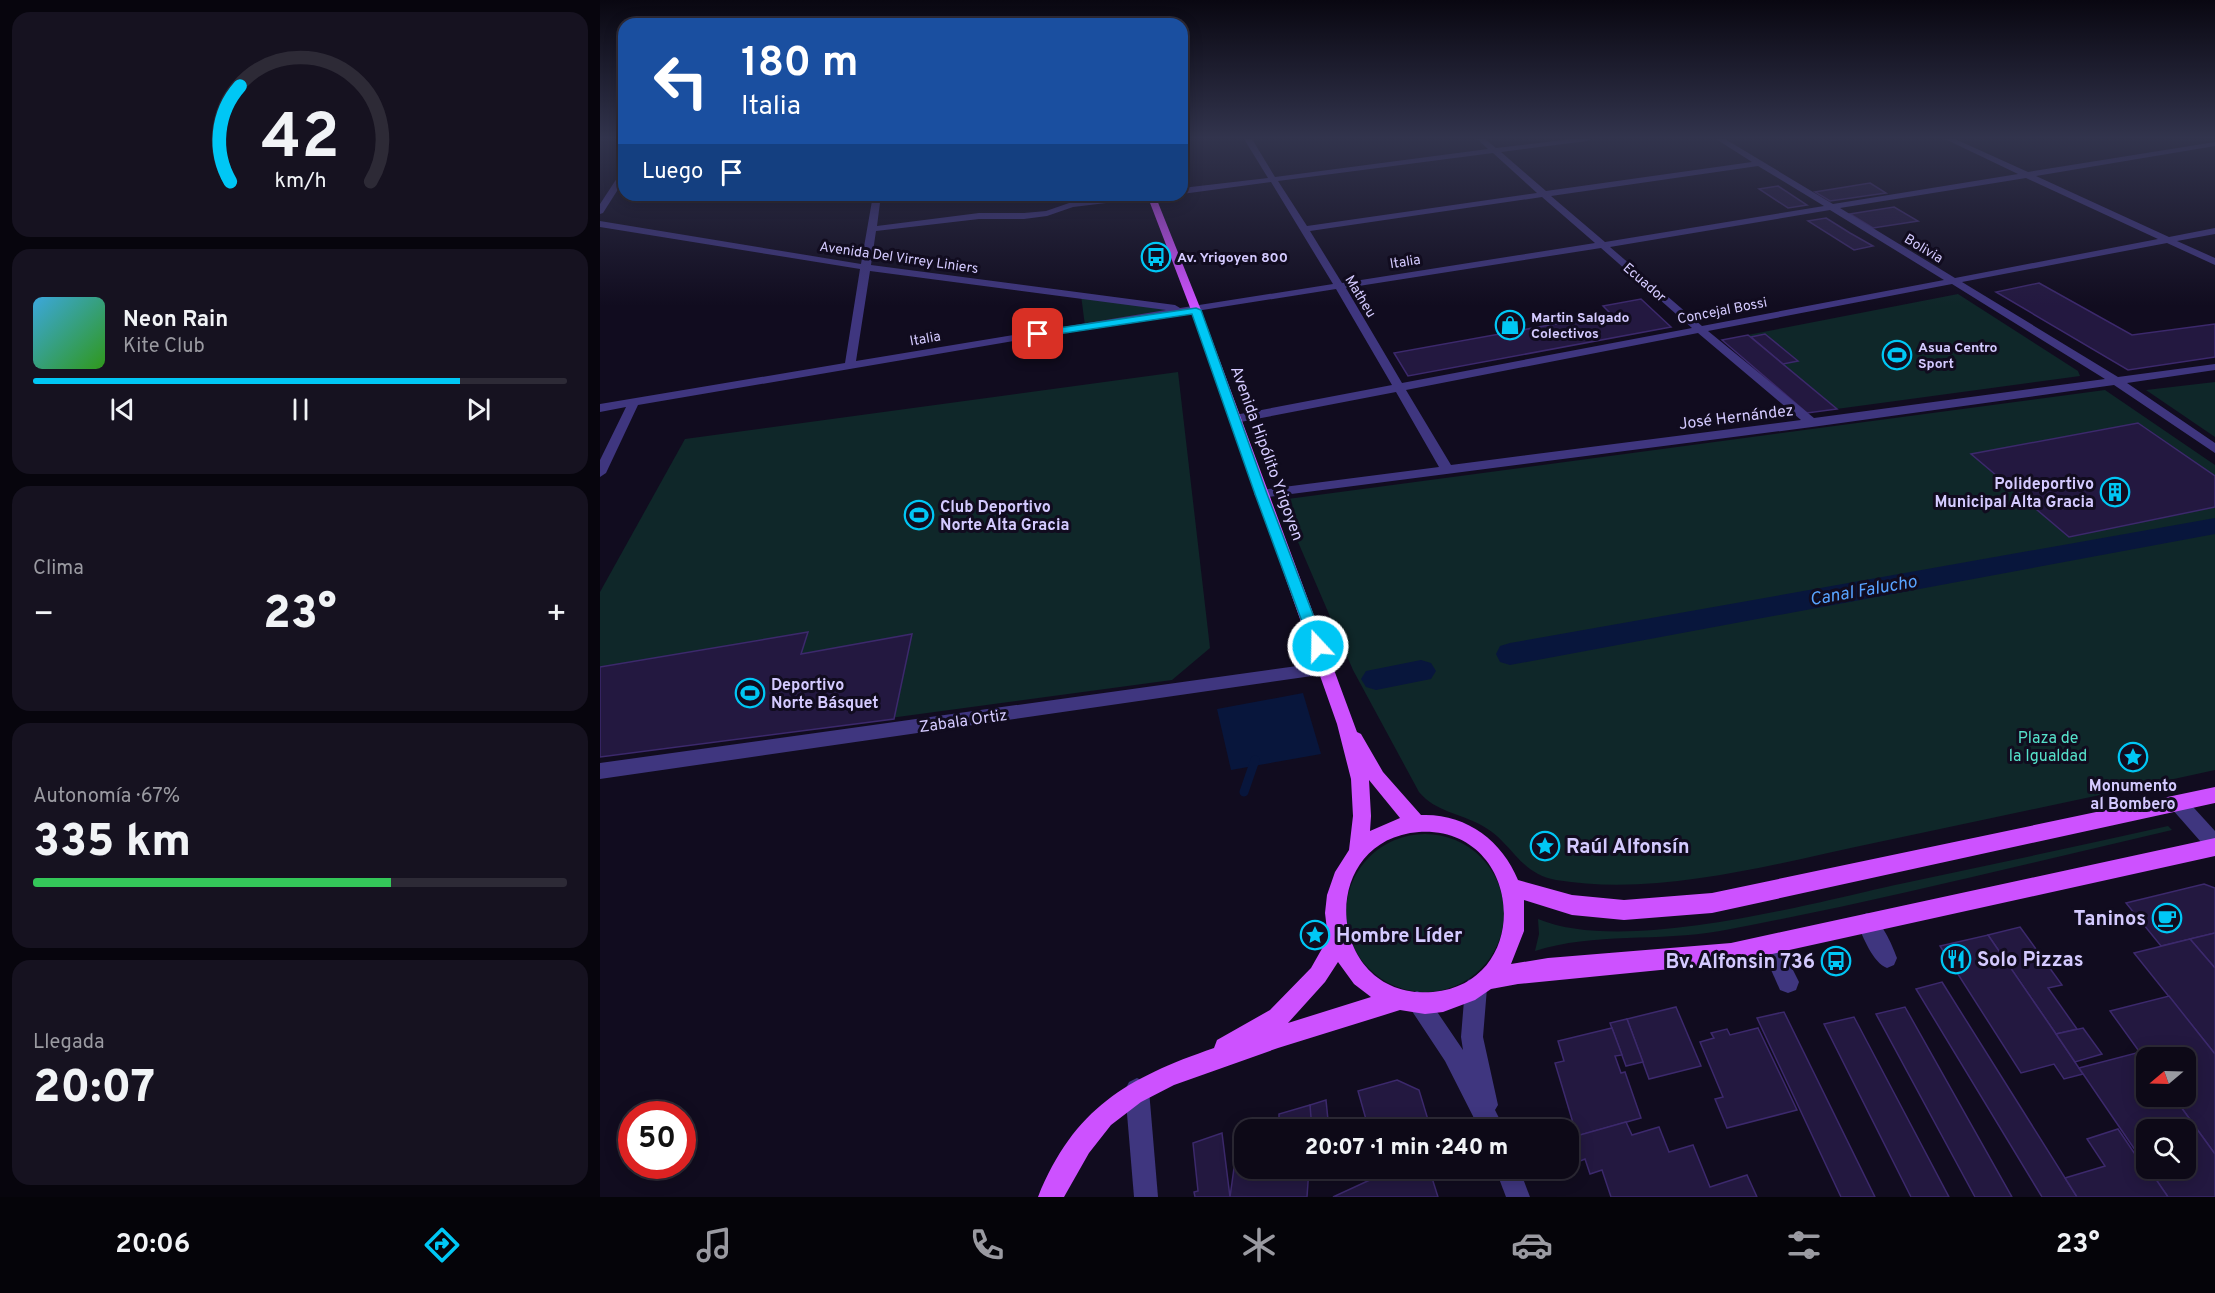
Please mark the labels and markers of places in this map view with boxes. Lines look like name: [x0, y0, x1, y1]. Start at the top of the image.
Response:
bus stop icon: Av. Yrigoyen 800: [1140, 241, 1172, 273]
place label: Av. Yrigoyen 800: [1177, 250, 1288, 267]
pin: [1012, 308, 1063, 359]
shop icon: Martin Salgado Colectivos: [1494, 309, 1526, 341]
place label: Martin Salgado Colectivos: [1531, 310, 1630, 343]
sports icon: Asua Centro Sport: [1881, 339, 1913, 371]
place label: Asua Centro Sport: [1918, 340, 1997, 373]
place label: Polideportivo Municipal Alta Gracia: [1934, 475, 2094, 513]
building icon: Polideportivo Municipal Alta Gracia: [2099, 476, 2131, 508]
place label: Club Deportivo Norte Alta Gracia: [940, 498, 1069, 536]
sports icon: Club Deportivo Norte Alta Gracia: [903, 499, 935, 531]
place label: Deportivo Norte Básquet: [771, 676, 879, 714]
sports icon: Deportivo Norte Básquet: [734, 677, 766, 709]
place icon: Monumento al Bombero: [2117, 741, 2149, 773]
place label: Monumento al Bombero: [2089, 777, 2177, 815]
place icon: Raúl Alfonsín: [1529, 830, 1561, 862]
place label: Raúl Alfonsín: [1566, 835, 1690, 861]
cafe icon: Taninos: [2151, 902, 2183, 934]
place label: Taninos: [2074, 907, 2146, 933]
place icon: Hombre Líder: [1299, 919, 1331, 951]
place label: Hombre Líder: [1336, 924, 1463, 950]
restaurant icon: Solo Pizzas: [1940, 943, 1972, 975]
bus stop icon: Bv. Alfonsin 736: [1820, 945, 1852, 977]
place label: Solo Pizzas: [1977, 948, 2084, 974]
place label: Bv. Alfonsin 736: [1666, 950, 1815, 976]

